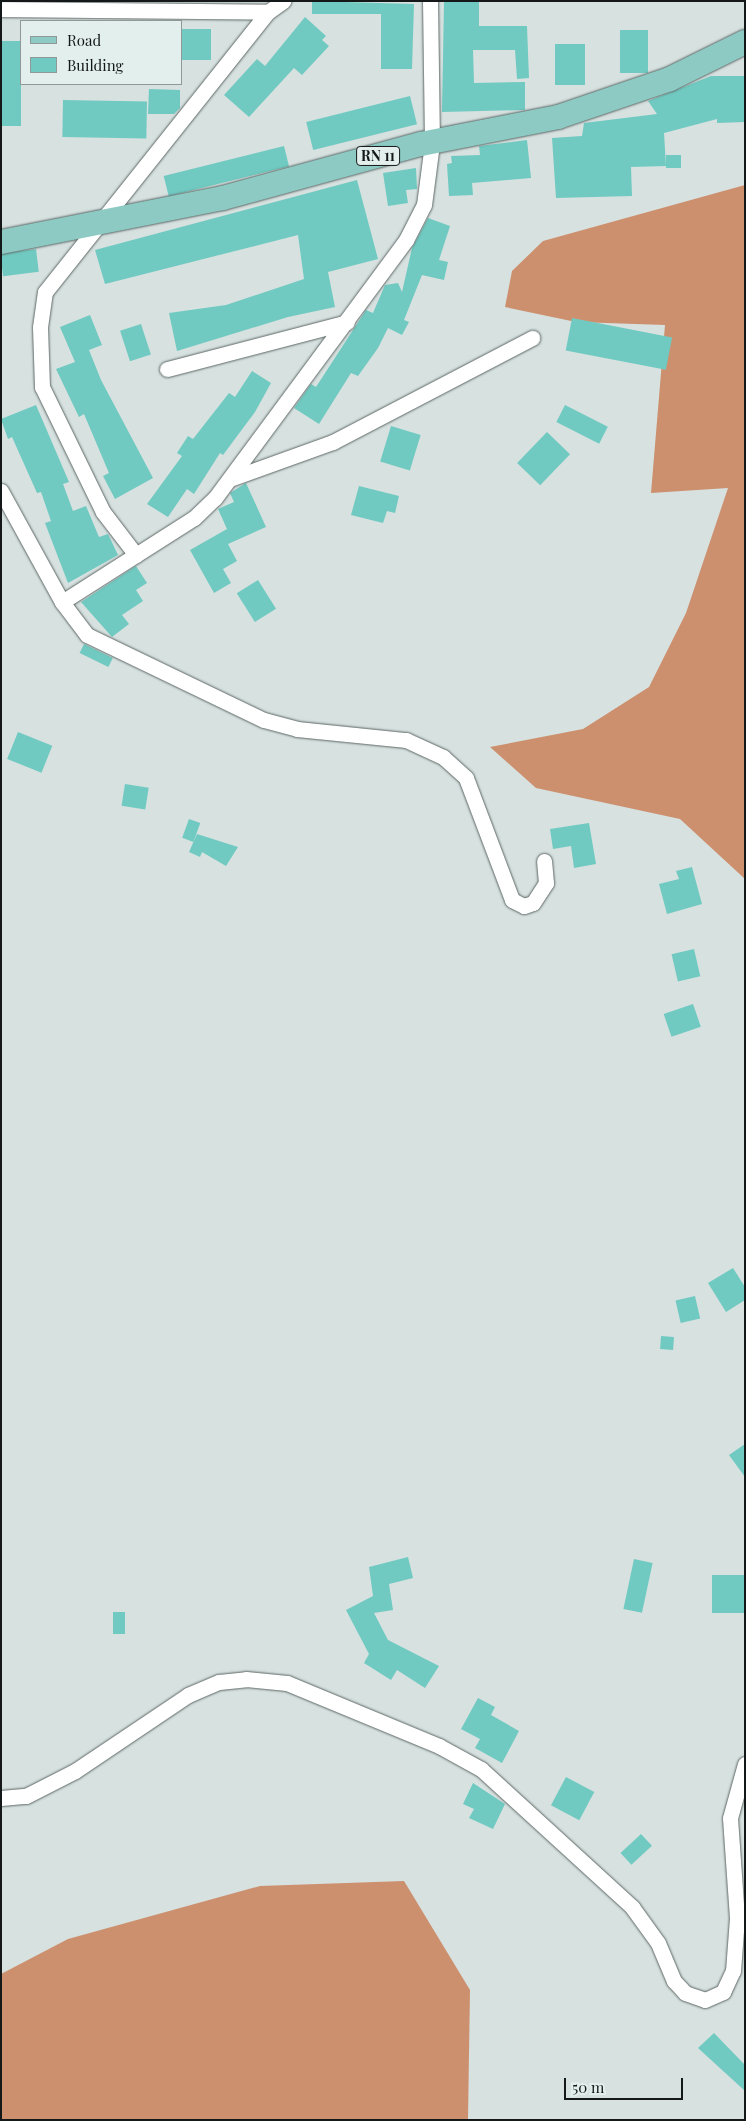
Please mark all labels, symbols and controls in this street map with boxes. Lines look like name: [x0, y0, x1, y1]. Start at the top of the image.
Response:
legend: [20, 20, 182, 85]
text: Road: [67, 30, 101, 50]
text: Building: [67, 55, 123, 75]
road number: RN 11: [356, 144, 400, 168]
scale bar: [566, 2068, 685, 2100]
text: 50 m: [572, 2077, 604, 2097]

